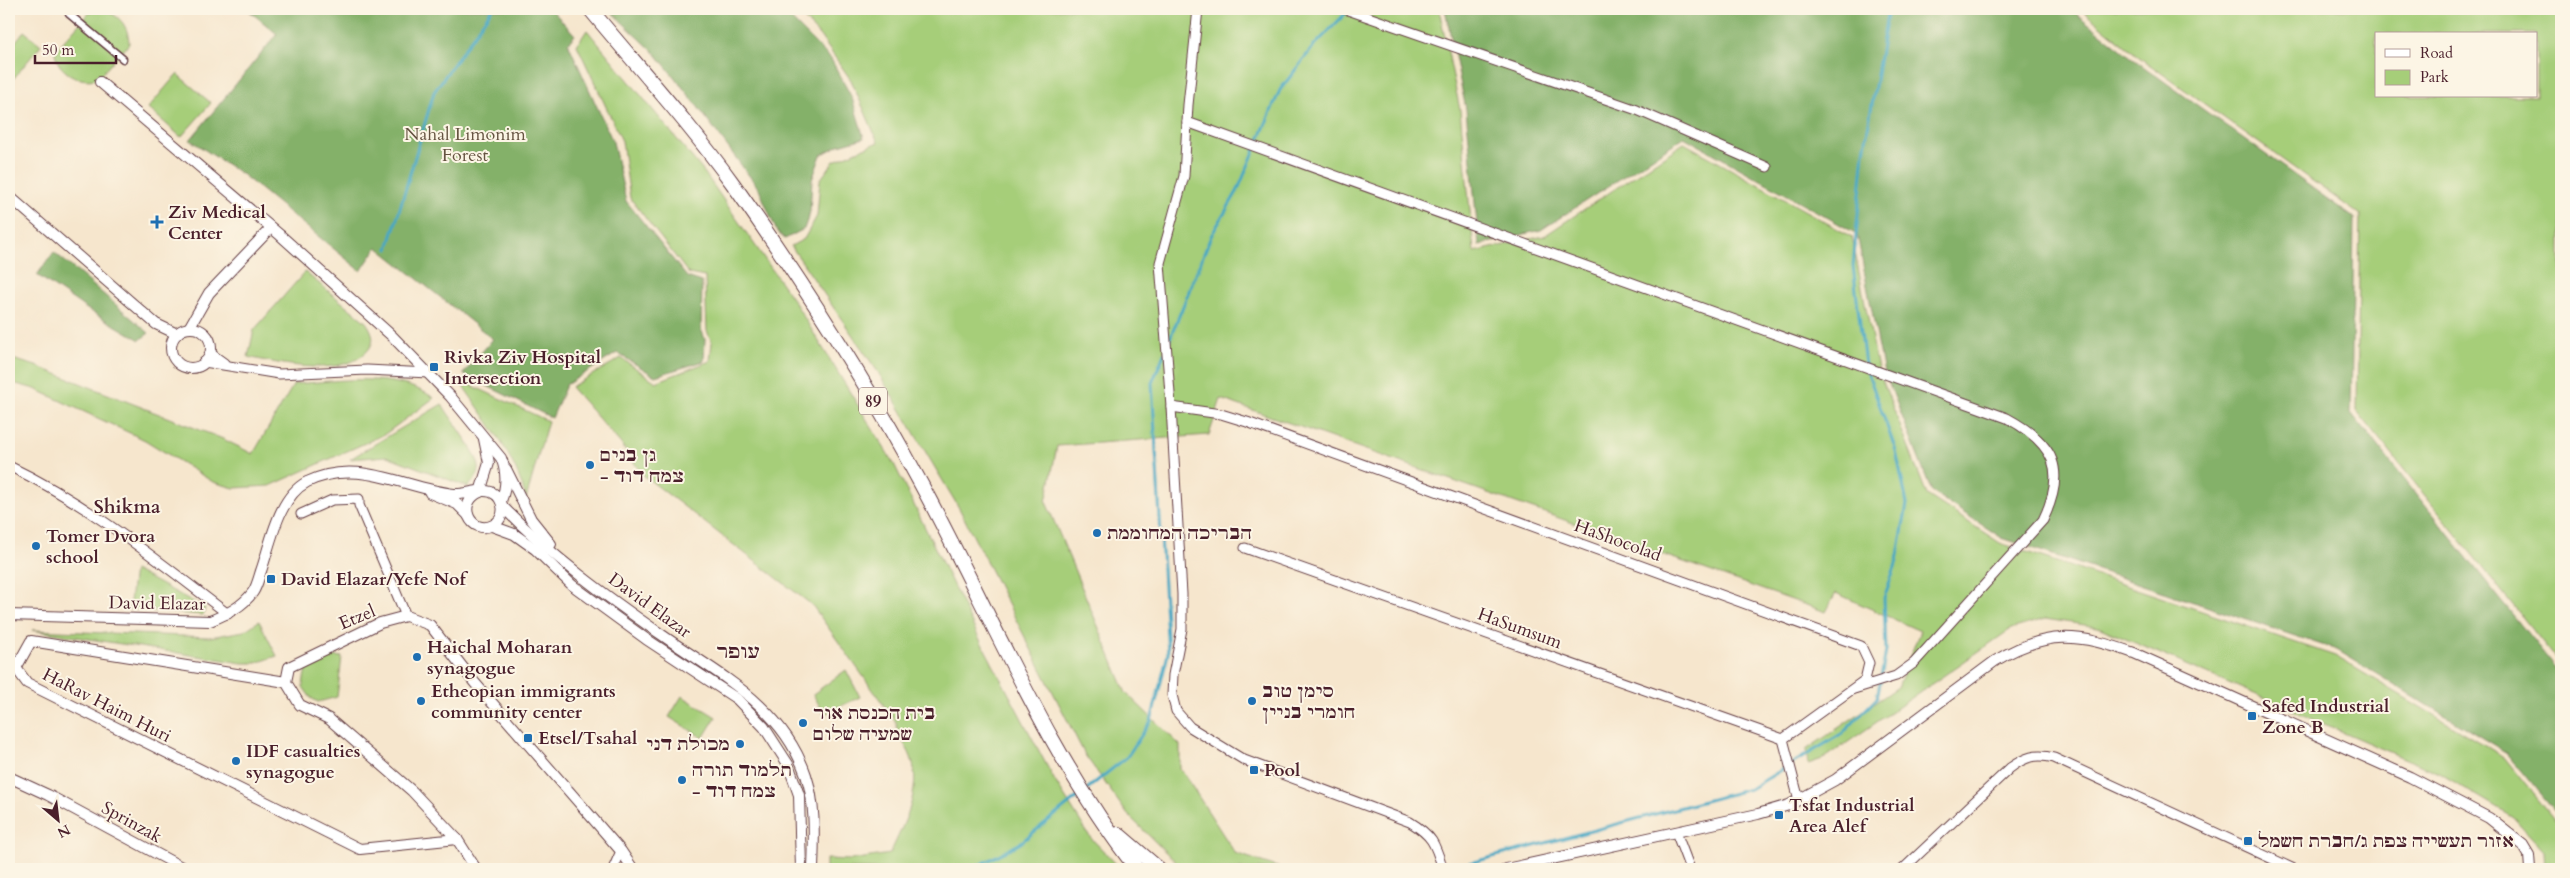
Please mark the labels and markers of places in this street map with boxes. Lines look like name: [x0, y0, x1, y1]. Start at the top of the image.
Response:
place label: Ziv Medical Center: [168, 200, 266, 246]
marker: Ziv Medical Center: [150, 215, 164, 229]
place label: Rivka Ziv Hospital Intersection: [444, 345, 601, 391]
marker: Rivka Ziv Hospital Intersection: [428, 361, 440, 373]
place label: גן בנים - צמח דוד: [600, 443, 684, 489]
marker: גן בנים - צמח דוד: [584, 459, 596, 471]
place label: הבריכה המחוממת: [1107, 521, 1252, 546]
place label: Tomer Dvora school: [46, 524, 155, 570]
marker: הבריכה המחוממת: [1091, 527, 1103, 539]
marker: Tomer Dvora school: [30, 540, 42, 552]
place label: David Elazar/Yefe Nof: [281, 567, 469, 592]
marker: David Elazar/Yefe Nof: [265, 573, 277, 585]
place label: Haichal Moharan synagogue: [427, 635, 573, 681]
marker: Haichal Moharan synagogue: [411, 651, 423, 663]
place label: Etheopian immigrants community center: [431, 679, 616, 725]
place label: סימן טוב חומרי בניין: [1262, 679, 1356, 725]
place label: Safed Industrial Zone B: [2262, 694, 2389, 740]
marker: Etheopian immigrants community center: [415, 695, 427, 707]
marker: סימן טוב חומרי בניין: [1246, 695, 1258, 707]
place label: בית הכנסת אור שמעיה שלום: [813, 701, 936, 747]
marker: Safed Industrial Zone B: [2246, 710, 2258, 722]
marker: בית הכנסת אור שמעיה שלום: [797, 717, 809, 729]
place label: Etsel/Tsahal: [538, 726, 637, 751]
marker: Etsel/Tsahal: [522, 732, 534, 744]
place label: מכולת דני: [646, 732, 730, 757]
marker: מכולת דני: [734, 738, 746, 750]
place label: IDF casualties synagogue: [246, 739, 361, 785]
marker: IDF casualties synagogue: [230, 755, 242, 767]
place label: תלמוד תורה - צמח דוד: [692, 758, 792, 804]
place label: Pool: [1264, 758, 1300, 783]
marker: Pool: [1248, 764, 1260, 776]
marker: תלמוד תורה - צמח דוד: [676, 774, 688, 786]
place label: Tsfat Industrial Area Alef: [1789, 793, 1915, 839]
marker: Tsfat Industrial Area Alef: [1773, 809, 1785, 821]
place label: אזור תעשייה צפת ג/חברת חשמל: [2258, 829, 2514, 854]
marker: אזור תעשייה צפת ג/חברת חשמל: [2242, 835, 2254, 847]

